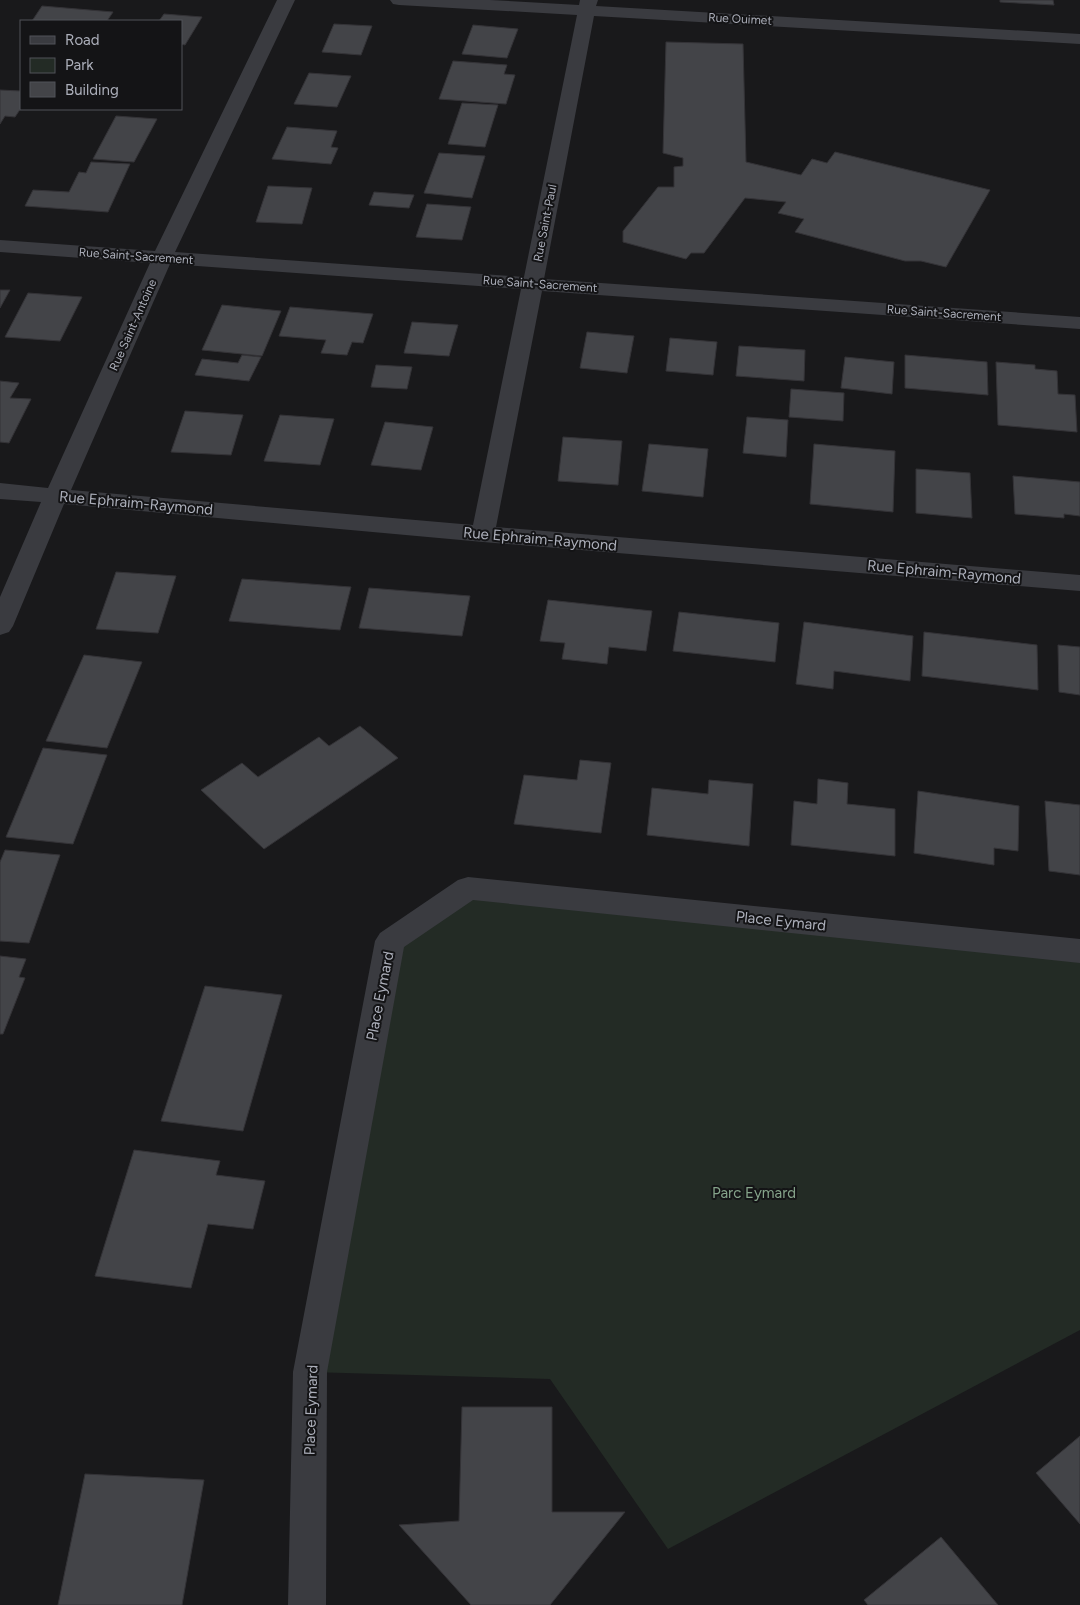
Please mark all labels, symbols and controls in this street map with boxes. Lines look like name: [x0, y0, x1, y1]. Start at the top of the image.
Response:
street label: Rue Ouimet: [708, 10, 773, 28]
legend: [20, 20, 182, 110]
text: Road: [65, 31, 100, 49]
text: Park: [65, 56, 94, 74]
text: Building: [65, 81, 119, 99]
street label: Rue Saint-Paul: [531, 183, 559, 263]
street label: Rue Saint-Sacrement: [78, 245, 194, 267]
street label: Rue Saint-Sacrement: [482, 273, 598, 295]
street label: Rue Saint-Antoine: [107, 277, 160, 373]
street label: Rue Saint-Sacrement: [886, 302, 1002, 324]
street label: Rue Ephraim-Raymond: [58, 487, 214, 519]
street label: Rue Ephraim-Raymond: [462, 523, 618, 555]
street label: Rue Ephraim-Raymond: [866, 556, 1022, 588]
street label: Place Eymard: [735, 907, 827, 935]
street label: Place Eymard: [363, 950, 397, 1042]
park label: Parc Eymard: [712, 1184, 796, 1202]
street label: Place Eymard: [300, 1364, 322, 1456]

